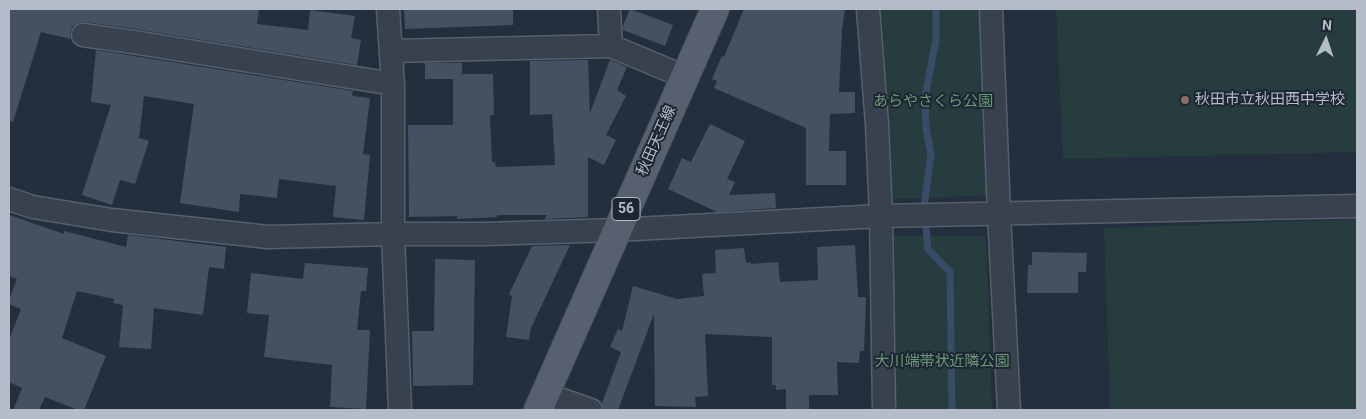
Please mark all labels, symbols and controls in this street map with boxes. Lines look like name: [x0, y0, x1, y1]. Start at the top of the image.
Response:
north arrow: [1301, 15, 1351, 65]
text: N: [1322, 17, 1333, 33]
place label: 秋田市立秋田西中学校: [1195, 91, 1345, 109]
park label: あらやさくら公園: [873, 93, 993, 111]
marker: 秋田市立秋田西中学校: [1179, 94, 1191, 106]
street label: 秋田天王線: [634, 103, 680, 179]
road number: 56: [612, 198, 640, 220]
park label: 大川端帯状近隣公園: [875, 353, 1009, 371]

